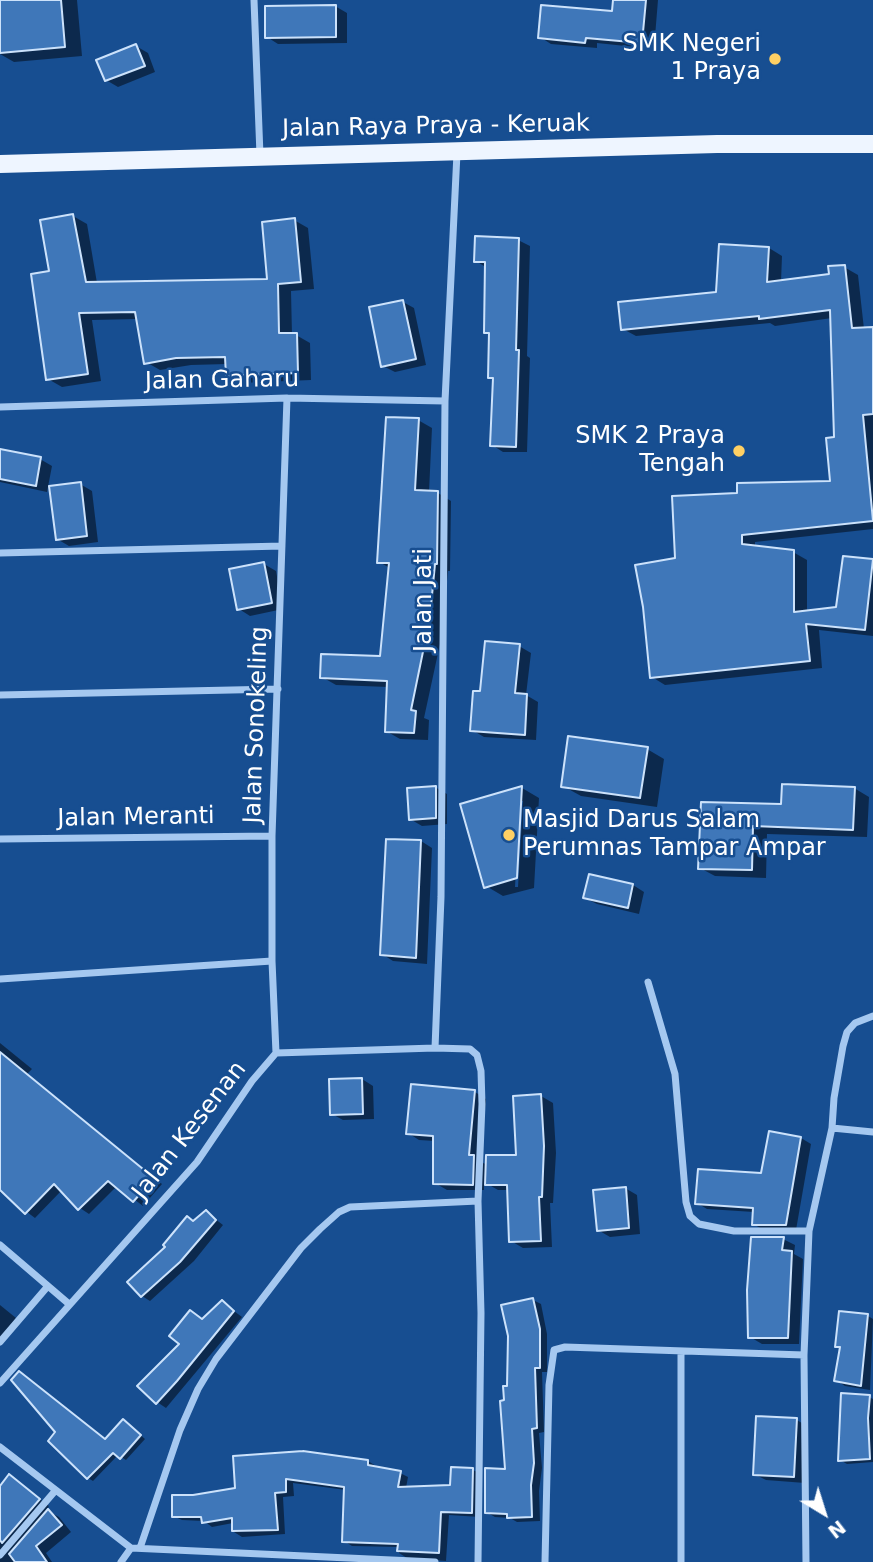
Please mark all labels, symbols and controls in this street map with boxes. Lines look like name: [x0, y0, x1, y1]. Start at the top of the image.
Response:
place label: SMK Negeri 1 Praya: [622, 31, 761, 87]
marker: SMK Negeri 1 Praya: [767, 51, 783, 67]
street label: Jalan Raya Praya - Keruak: [282, 110, 590, 144]
street label: Jalan Gaharu: [145, 365, 299, 397]
place label: SMK 2 Praya Tengah: [575, 423, 725, 479]
marker: SMK 2 Praya Tengah: [731, 443, 747, 459]
street label: Jalan Jati: [411, 548, 439, 652]
street label: Jalan Sonokeling: [239, 626, 275, 824]
street label: Jalan Meranti: [57, 802, 215, 834]
place label: Masjid Darus Salam Perumnas Tampar Ampar: [523, 807, 826, 863]
marker: Masjid Darus Salam Perumnas Tampar Ampar: [501, 827, 517, 843]
street label: Jalan Kesenan: [127, 1056, 253, 1206]
north arrow: [789, 1478, 859, 1548]
text: N: [824, 1516, 850, 1543]

